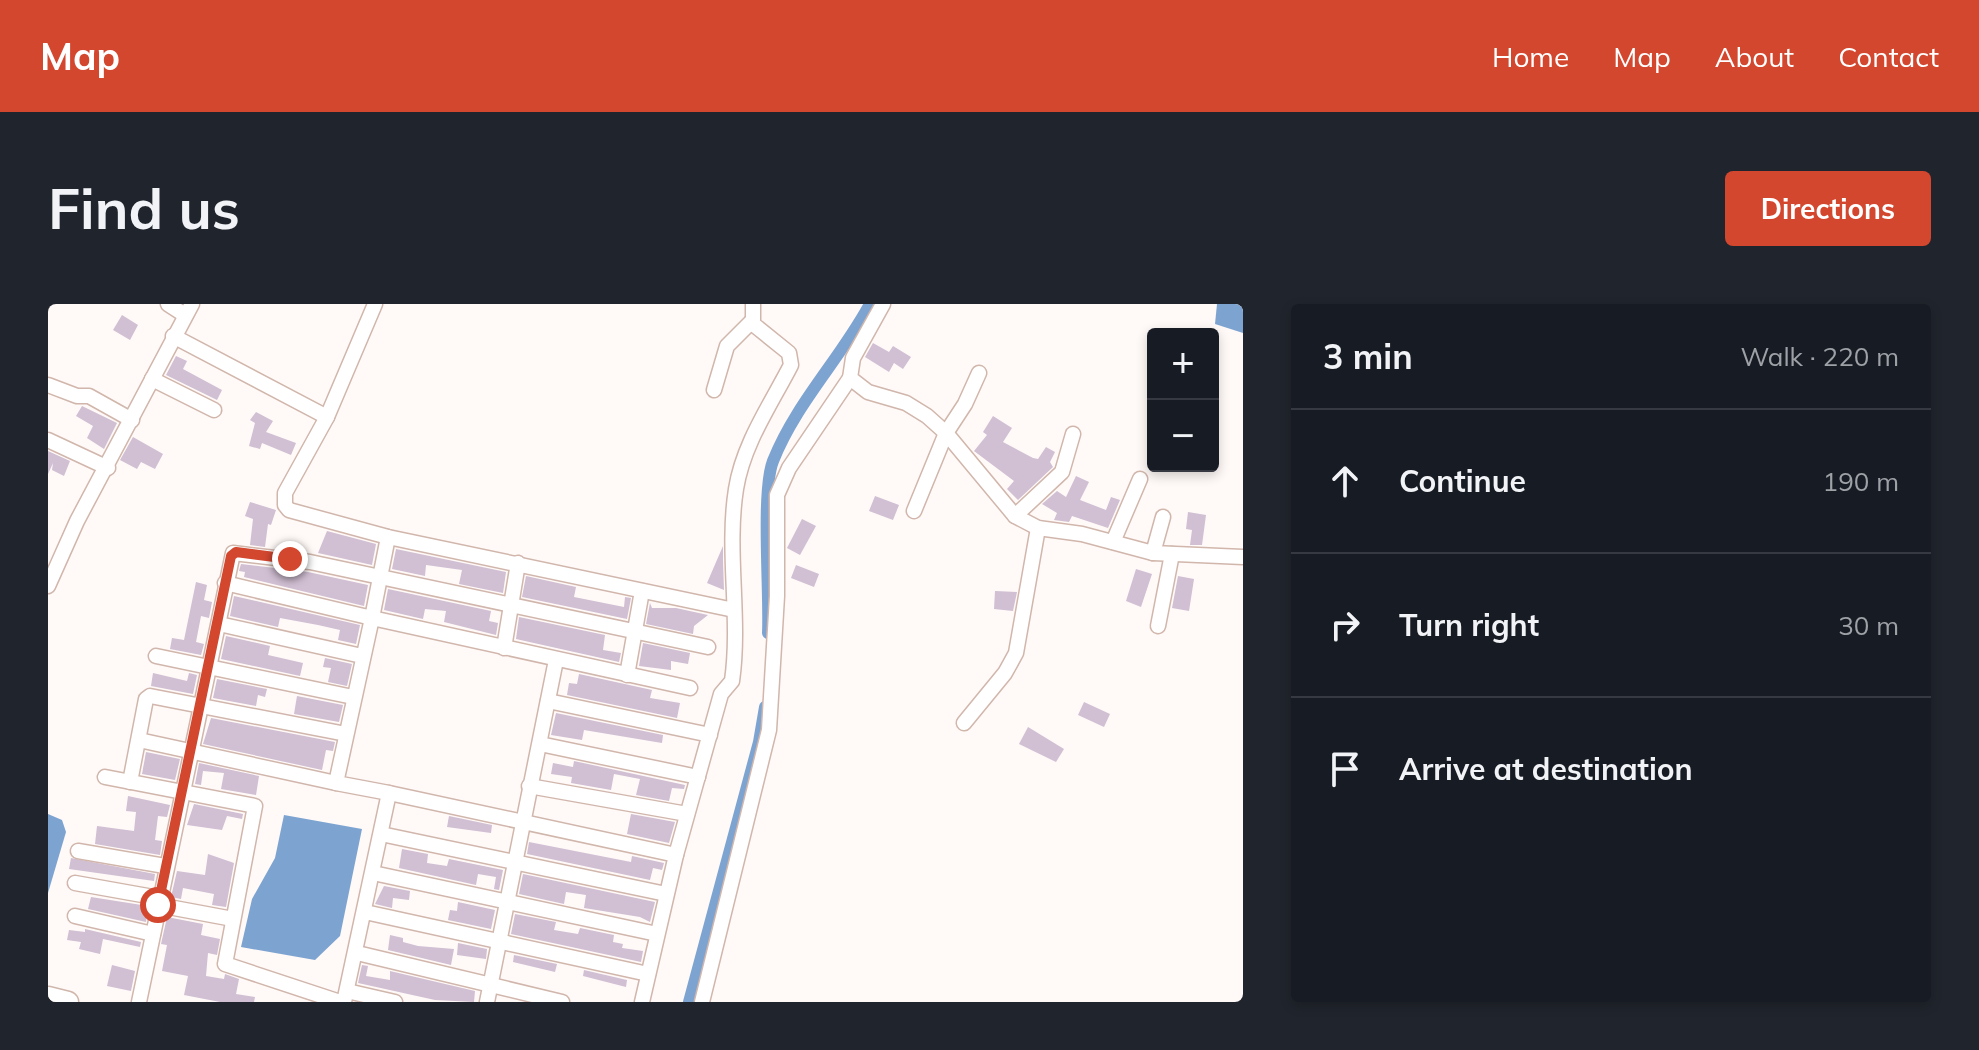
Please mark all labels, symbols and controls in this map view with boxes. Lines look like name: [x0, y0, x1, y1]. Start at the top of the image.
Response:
text: Map: [40, 32, 120, 80]
text: Home: [1492, 39, 1569, 74]
text: Map: [1613, 39, 1671, 74]
text: About: [1715, 39, 1794, 74]
text: Contact: [1838, 39, 1939, 74]
button: Directions: [1725, 171, 1931, 246]
text: Find us: [48, 173, 240, 243]
map controls: [1147, 328, 1219, 472]
button: +: [1147, 328, 1219, 400]
text: 3 min: [1323, 335, 1413, 378]
text: Walk · 220 m: [1740, 340, 1899, 373]
button: −: [1147, 400, 1219, 472]
icon: ahead: [1323, 459, 1367, 503]
text: Continue: [1399, 462, 1526, 500]
text: 190 m: [1823, 465, 1899, 498]
route end: [272, 541, 308, 577]
icon: right: [1323, 603, 1367, 647]
text: Turn right: [1399, 606, 1539, 644]
text: 30 m: [1838, 609, 1899, 642]
icon: arrive: [1323, 747, 1367, 791]
text: Arrive at destination: [1399, 750, 1693, 788]
route start: [140, 887, 176, 923]

